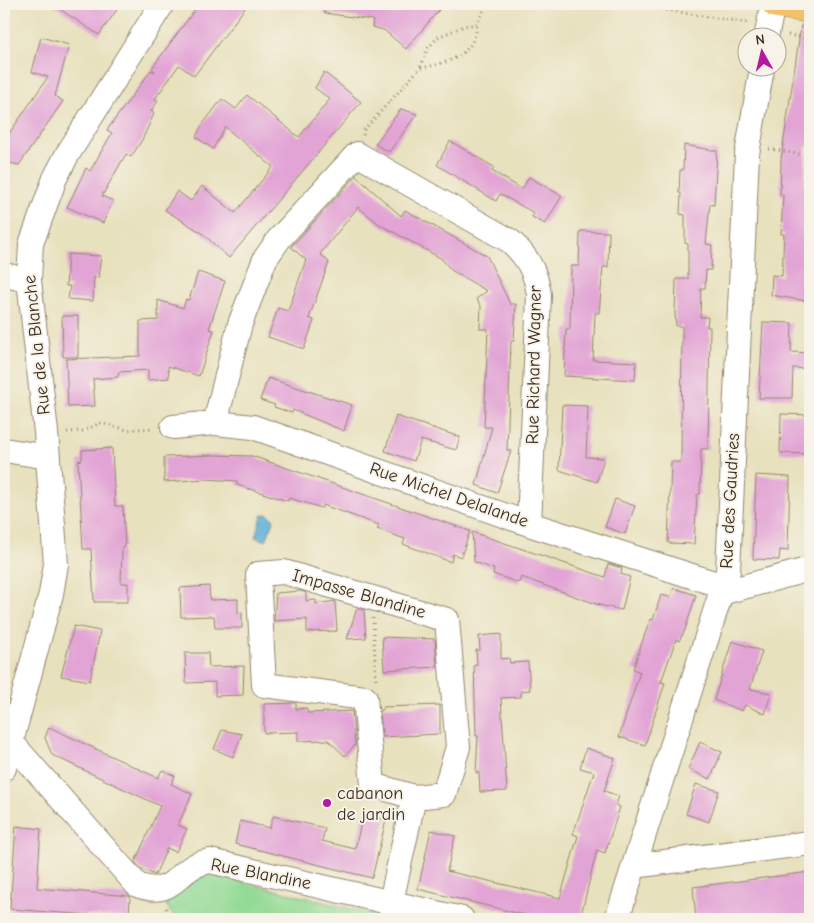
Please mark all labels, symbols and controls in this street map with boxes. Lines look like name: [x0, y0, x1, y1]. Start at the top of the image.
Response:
north arrow: [736, 28, 786, 78]
text: N: [755, 31, 766, 49]
street label: Rue de la Blanche: [19, 274, 55, 416]
street label: Rue Richard Wagner: [522, 285, 546, 445]
street label: Rue des Gaudries: [716, 433, 744, 569]
street label: Rue Michel Delalande: [367, 458, 531, 532]
street label: Impasse Blandine: [290, 565, 428, 623]
place label: cabanon de jardin: [337, 783, 405, 825]
marker: cabanon de jardin: [321, 797, 333, 809]
street label: Rue Blandine: [209, 854, 313, 894]

